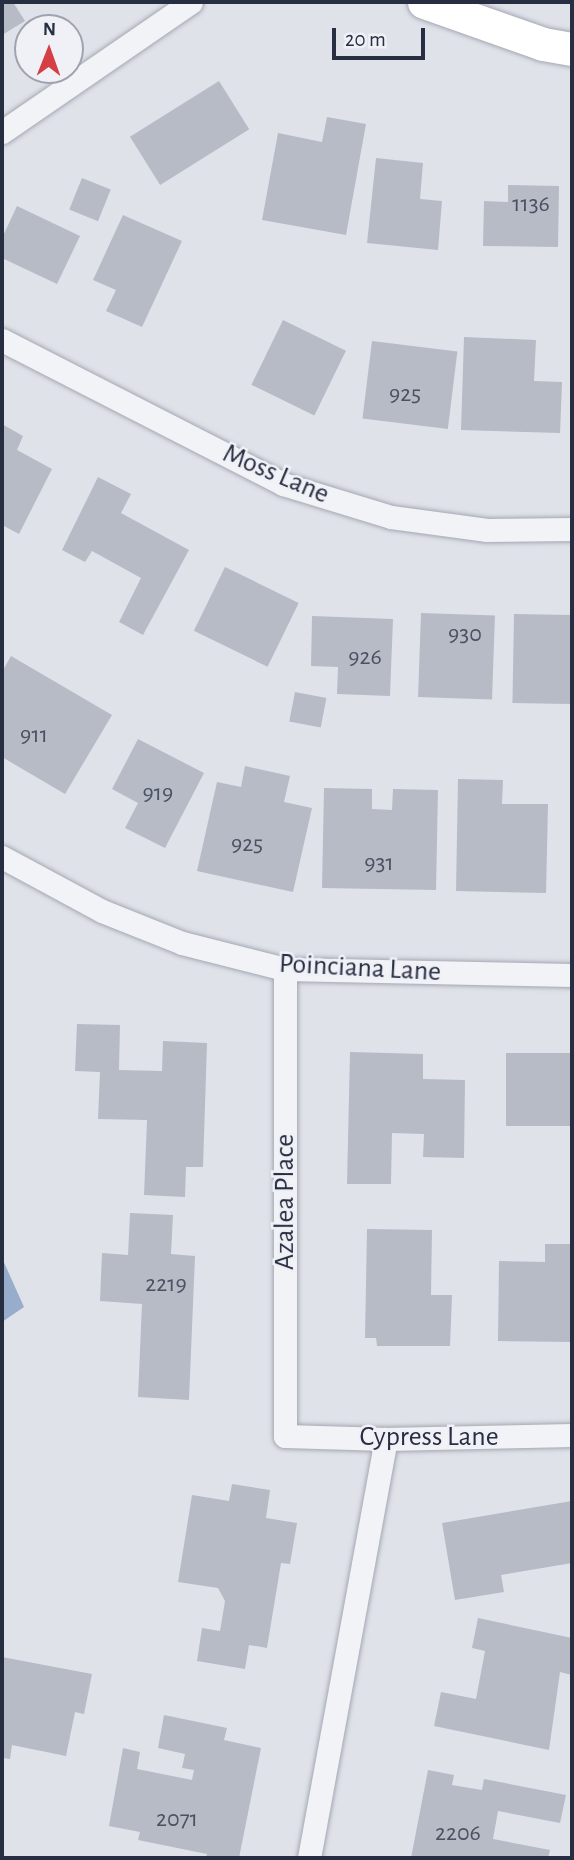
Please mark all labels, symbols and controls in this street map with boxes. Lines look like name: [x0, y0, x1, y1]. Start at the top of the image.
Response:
north arrow: [14, 14, 84, 84]
scale bar: [336, 14, 429, 58]
text: N: [43, 20, 56, 39]
text: 20 m: [345, 29, 386, 50]
house number: 1136: [512, 191, 550, 219]
house number: 925: [389, 381, 421, 409]
street label: Moss Lane: [218, 437, 334, 511]
house number: 930: [448, 621, 482, 649]
house number: 926: [348, 644, 382, 672]
house number: 911: [20, 722, 48, 750]
house number: 919: [143, 780, 173, 808]
house number: 925: [231, 831, 263, 859]
house number: 931: [364, 850, 394, 878]
street label: Poinciana Lane: [278, 947, 442, 989]
street label: Azalea Place: [268, 1134, 302, 1270]
house number: 2219: [145, 1271, 187, 1299]
street label: Cypress Lane: [359, 1420, 499, 1454]
house number: 2071: [156, 1806, 198, 1834]
house number: 2206: [435, 1820, 481, 1848]

